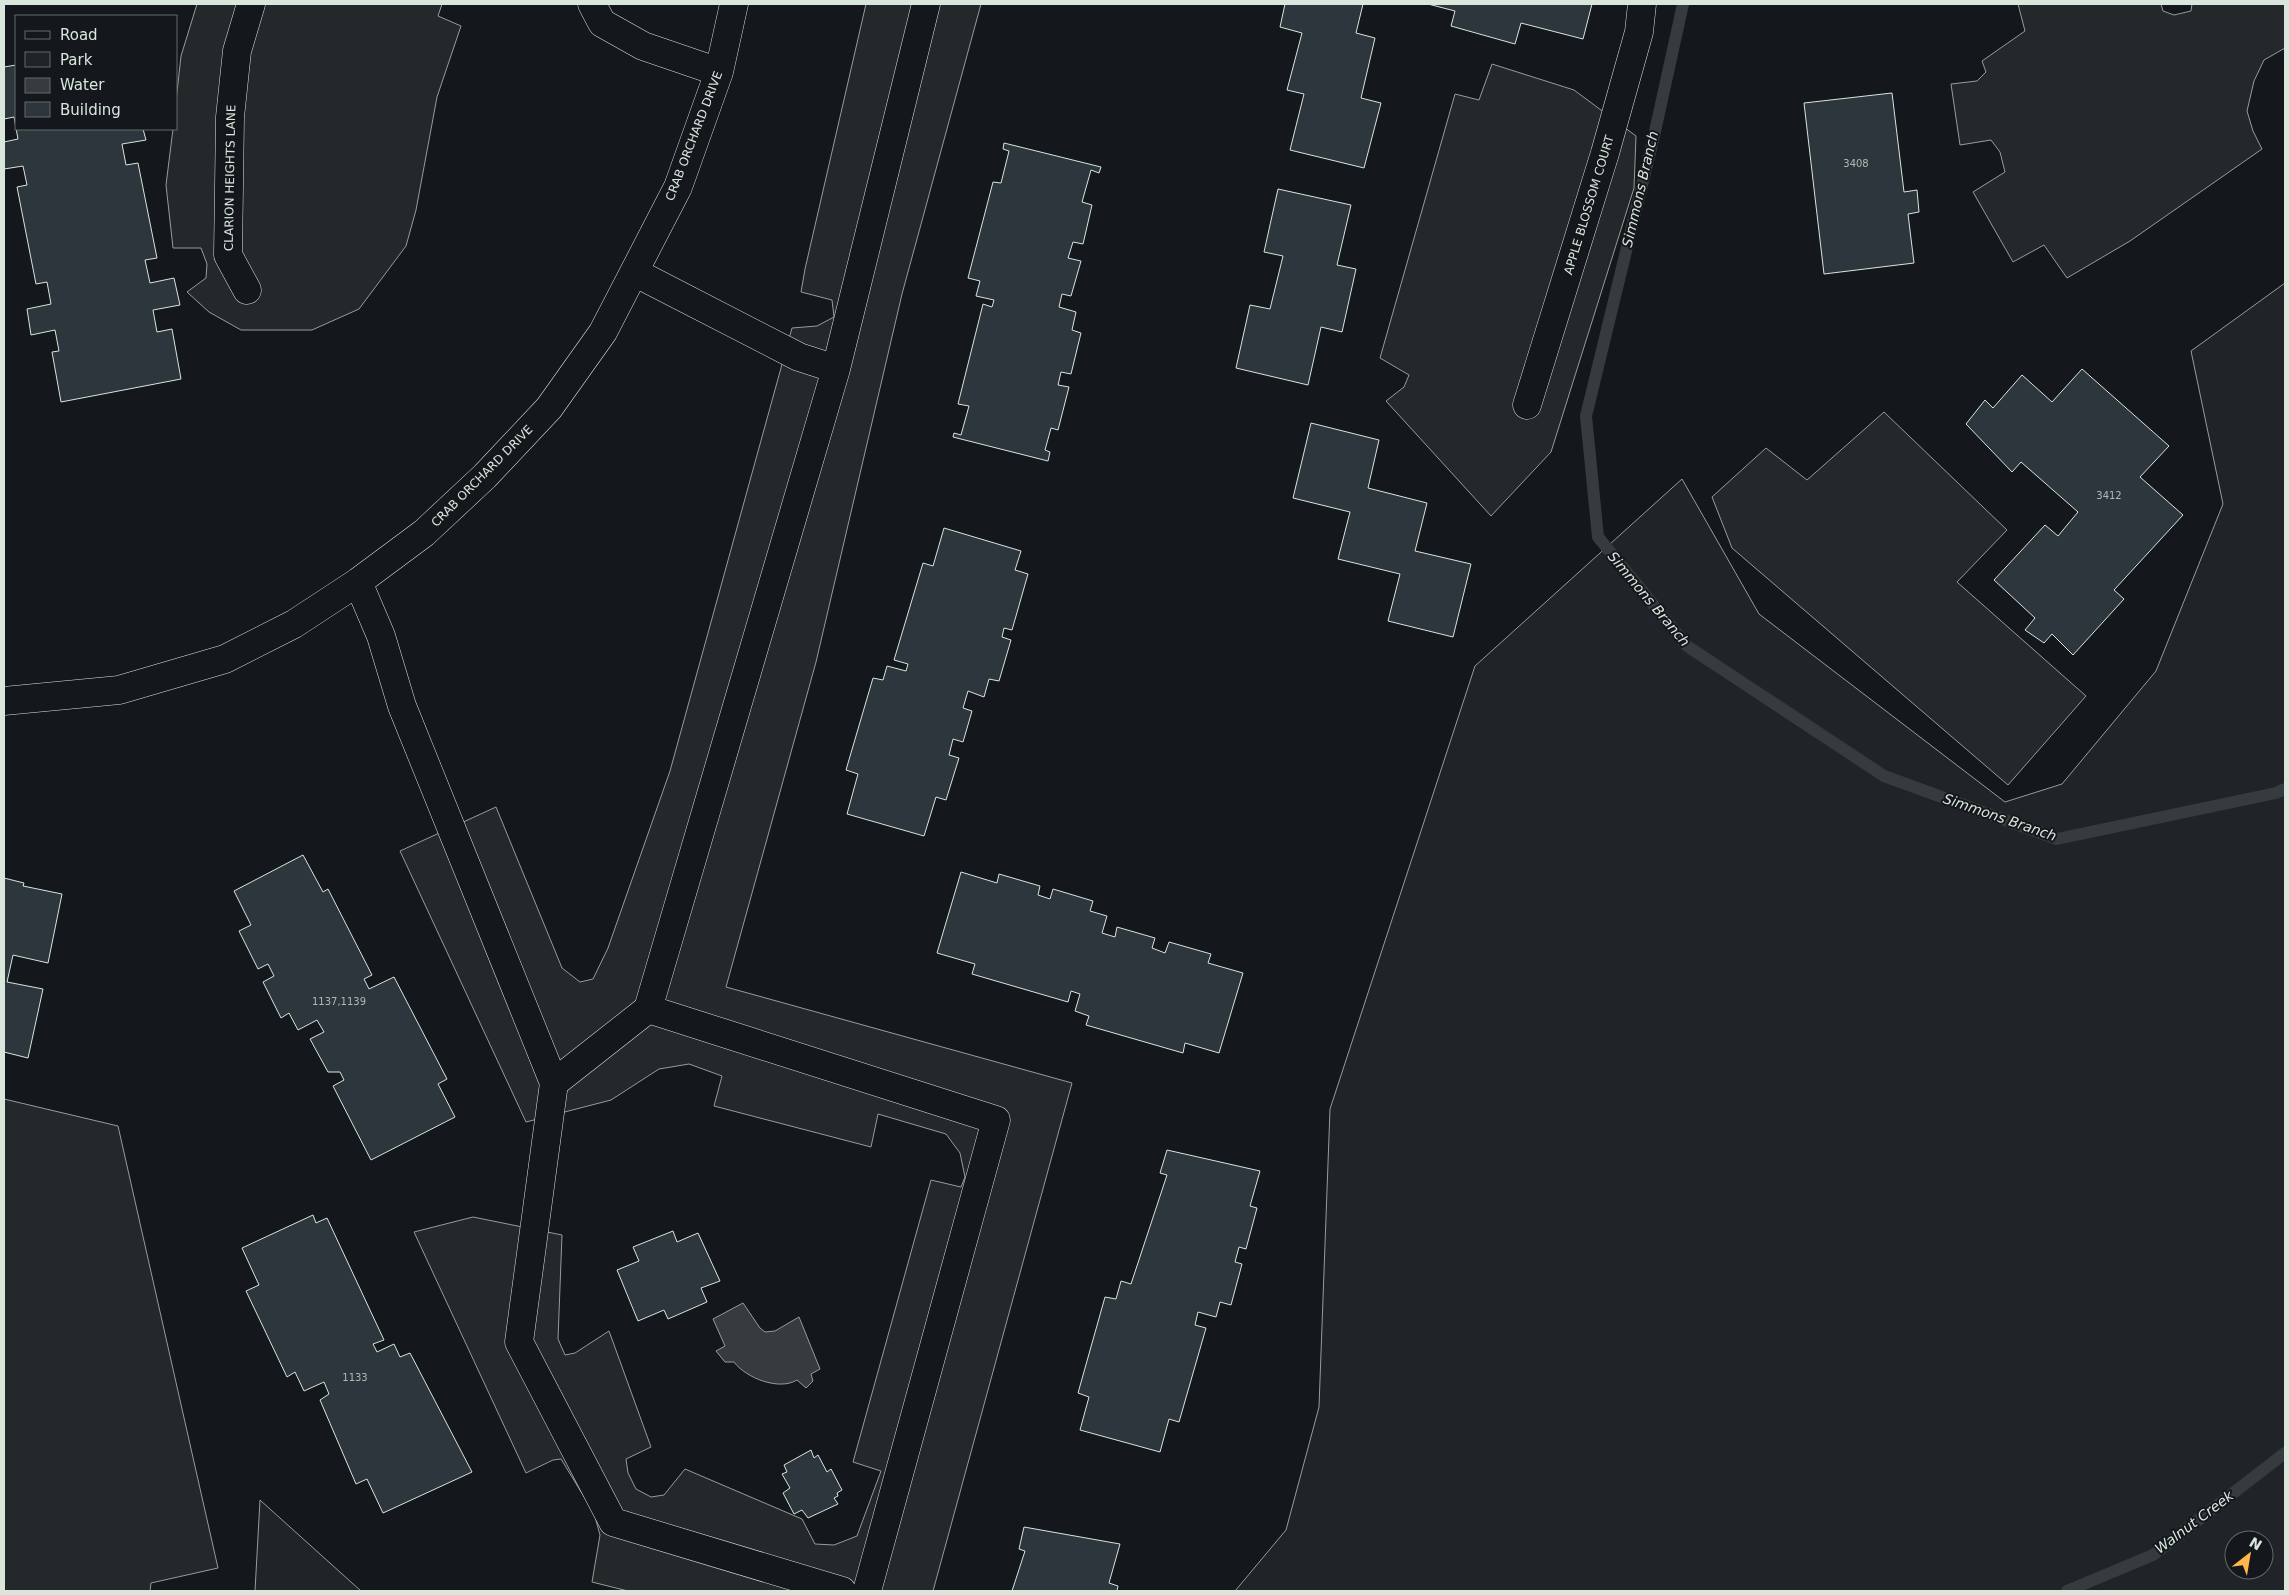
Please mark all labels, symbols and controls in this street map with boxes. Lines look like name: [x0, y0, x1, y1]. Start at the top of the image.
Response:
legend: [15, 15, 178, 130]
text: Road: [60, 26, 98, 44]
text: Park: [60, 51, 93, 69]
street label: CRAB ORCHARD DRIVE: [663, 69, 725, 203]
text: Water: [60, 76, 105, 94]
text: Building: [60, 101, 121, 119]
street label: CLARION HEIGHTS LANE: [222, 105, 238, 251]
water label: Simmons Branch: [1619, 129, 1661, 249]
street label: APPLE BLOSSOM COURT: [1561, 133, 1617, 276]
house number: 3408: [1843, 158, 1869, 169]
street label: CRAB ORCHARD DRIVE: [428, 422, 536, 530]
house number: 3412: [2096, 490, 2122, 501]
water label: Simmons Branch: [1605, 548, 1693, 650]
water label: Simmons Branch: [1941, 790, 2059, 844]
house number: 1137,1139: [312, 996, 366, 1007]
house number: 1133: [342, 1372, 368, 1383]
water label: Walnut Creek: [2152, 1487, 2237, 1557]
north arrow: [2224, 1530, 2274, 1580]
text: N: [2247, 1534, 2265, 1554]

